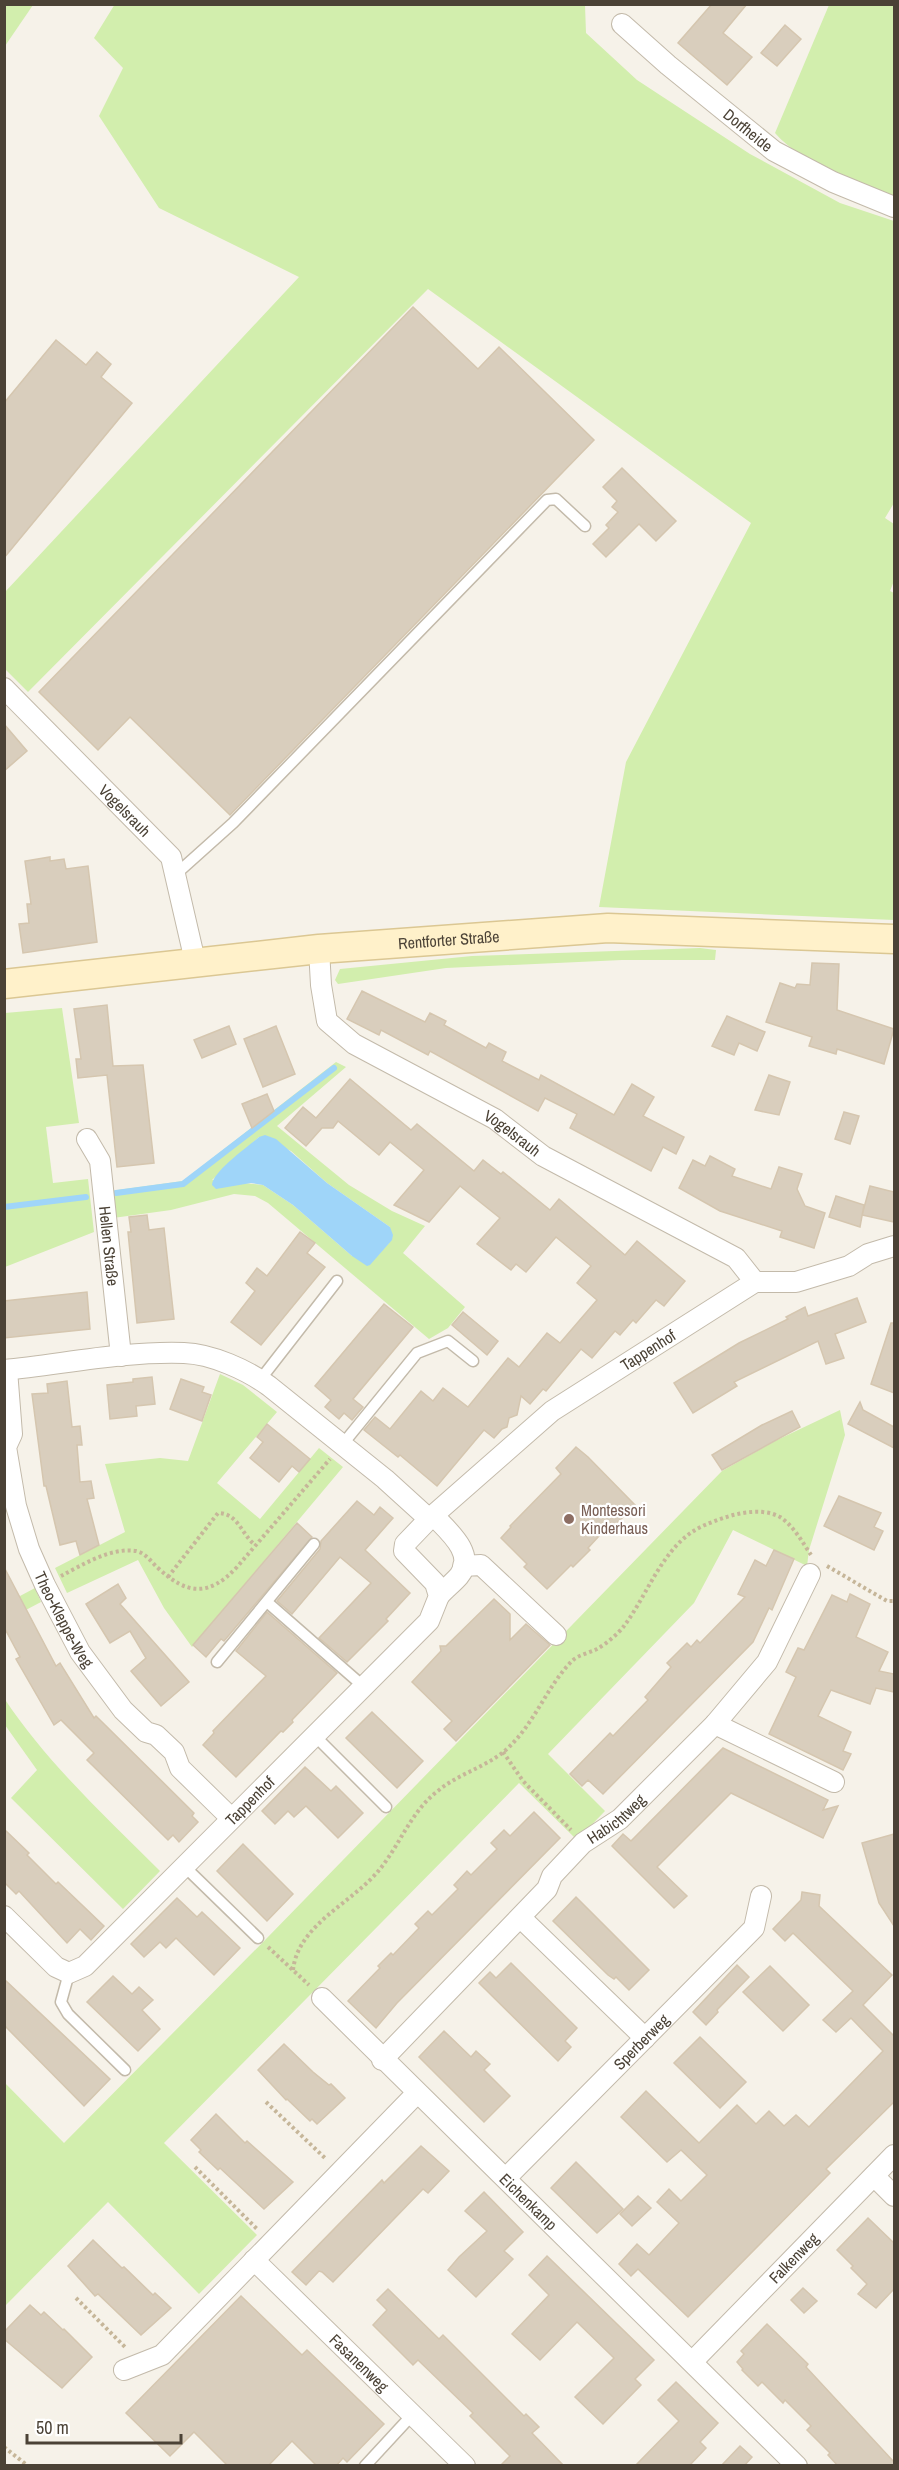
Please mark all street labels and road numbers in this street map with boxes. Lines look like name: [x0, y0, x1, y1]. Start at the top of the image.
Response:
street label: Dorfheide: [719, 103, 778, 157]
street label: Vogelsrauh: [94, 779, 156, 841]
street label: Rentforter Straße: [397, 925, 500, 954]
street label: Vogelsrauh: [481, 1104, 545, 1161]
street label: Hellen Straße: [94, 1205, 124, 1287]
street label: Tappenhof: [616, 1324, 680, 1376]
street label: Theo-Kleppe-Weg: [29, 1568, 99, 1673]
street label: Tappenhof: [220, 1771, 280, 1830]
street label: Habichtweg: [582, 1788, 651, 1849]
street label: Sperberweg: [608, 2008, 674, 2075]
street label: Eichenkamp: [495, 2168, 562, 2235]
street label: Falkenweg: [764, 2227, 824, 2288]
street label: Fasanenweg: [325, 2329, 394, 2397]

